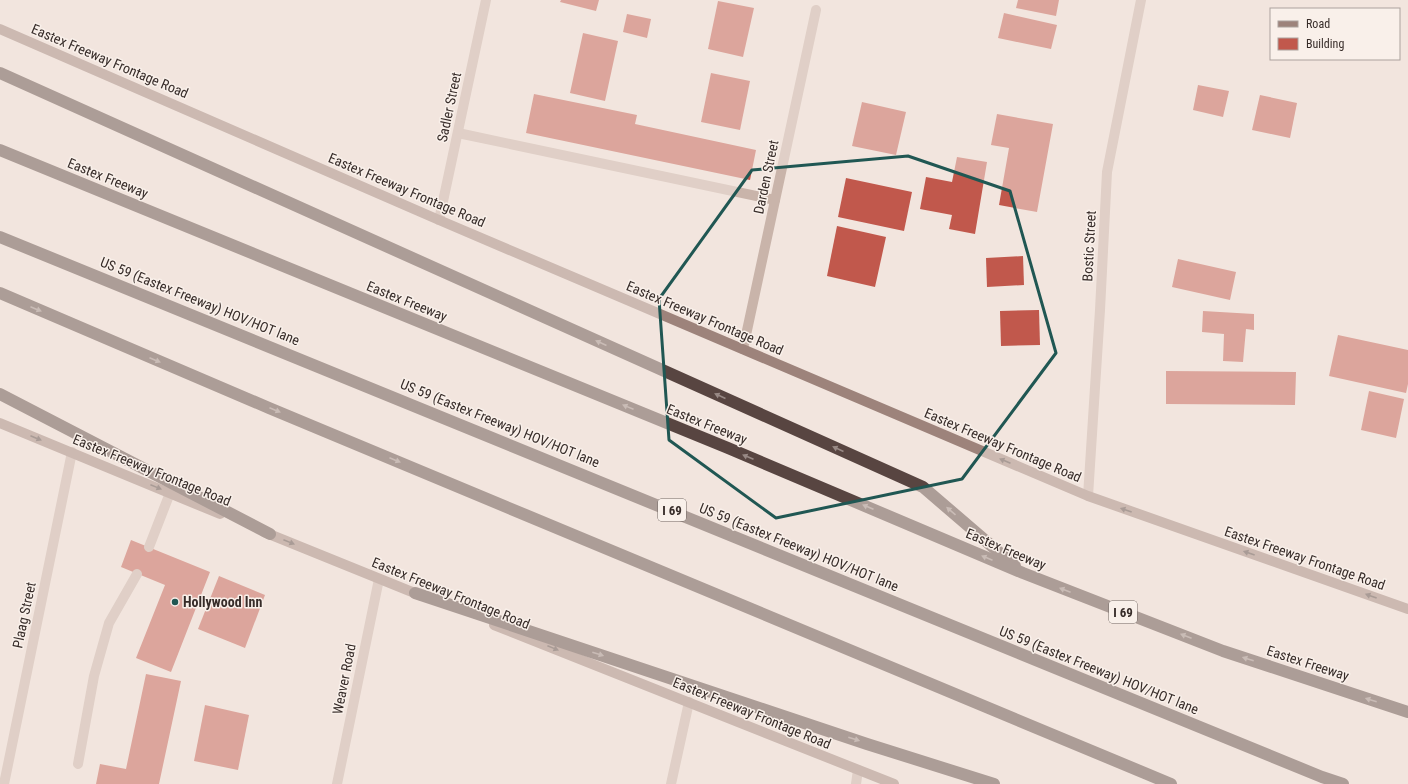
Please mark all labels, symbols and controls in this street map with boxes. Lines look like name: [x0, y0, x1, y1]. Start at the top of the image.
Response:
legend: [1270, 8, 1400, 60]
text: Road: [1306, 17, 1330, 31]
street label: Eastex Freeway Frontage Road: [29, 21, 191, 101]
text: Building: [1306, 37, 1344, 51]
street label: Sadler Street: [434, 71, 464, 143]
street label: Darden Street: [750, 139, 782, 215]
street label: Eastex Freeway Frontage Road: [326, 150, 488, 230]
street label: Eastex Freeway: [65, 155, 151, 201]
street label: Bostic Street: [1079, 210, 1099, 282]
street label: US 59 (Eastex Freeway) HOV/HOT lane: [98, 254, 302, 349]
street label: Eastex Freeway: [364, 278, 450, 324]
street label: Eastex Freeway Frontage Road: [624, 278, 786, 358]
one-way arrow: [30, 306, 42, 312]
one-way arrow: [595, 340, 607, 346]
one-way arrow: [150, 357, 162, 363]
street label: US 59 (Eastex Freeway) HOV/HOT lane: [398, 376, 602, 471]
one-way arrow: [714, 393, 725, 399]
street label: Eastex Freeway: [664, 401, 750, 447]
one-way arrow: [621, 404, 633, 410]
street label: Eastex Freeway Frontage Road: [922, 405, 1084, 485]
one-way arrow: [270, 408, 282, 414]
street label: Eastex Freeway Frontage Road: [71, 431, 233, 509]
one-way arrow: [30, 434, 42, 441]
one-way arrow: [833, 446, 844, 452]
one-way arrow: [741, 453, 753, 459]
one-way arrow: [390, 458, 402, 464]
one-way arrow: [1000, 458, 1011, 464]
one-way arrow: [151, 485, 163, 491]
road number: I 69: [658, 499, 686, 521]
street label: US 59 (Eastex Freeway) HOV/HOT lane: [697, 500, 901, 595]
one-way arrow: [861, 504, 873, 510]
one-way arrow: [1120, 506, 1132, 512]
one-way arrow: [946, 507, 956, 516]
street label: Eastex Freeway Frontage Road: [1223, 523, 1387, 593]
street label: Eastex Freeway: [964, 525, 1049, 573]
one-way arrow: [284, 539, 295, 545]
one-way arrow: [1242, 549, 1254, 555]
street label: Eastex Freeway Frontage Road: [370, 554, 532, 632]
one-way arrow: [982, 555, 993, 561]
street label: Plaag Street: [9, 580, 39, 650]
one-way arrow: [1058, 586, 1070, 592]
one-way arrow: [1365, 592, 1377, 598]
place label: Hollywood Inn: [183, 594, 262, 610]
marker: Hollywood Inn: [170, 597, 180, 607]
road number: I 69: [1109, 601, 1137, 623]
street label: US 59 (Eastex Freeway) HOV/HOT lane: [997, 623, 1201, 718]
one-way arrow: [1180, 633, 1192, 639]
street label: Weaver Road: [329, 642, 359, 716]
street label: Eastex Freeway: [1265, 642, 1351, 684]
one-way arrow: [547, 646, 559, 652]
one-way arrow: [592, 651, 604, 657]
one-way arrow: [1241, 656, 1253, 662]
street label: Eastex Freeway Frontage Road: [671, 674, 833, 752]
one-way arrow: [1365, 696, 1377, 702]
one-way arrow: [848, 737, 860, 743]

